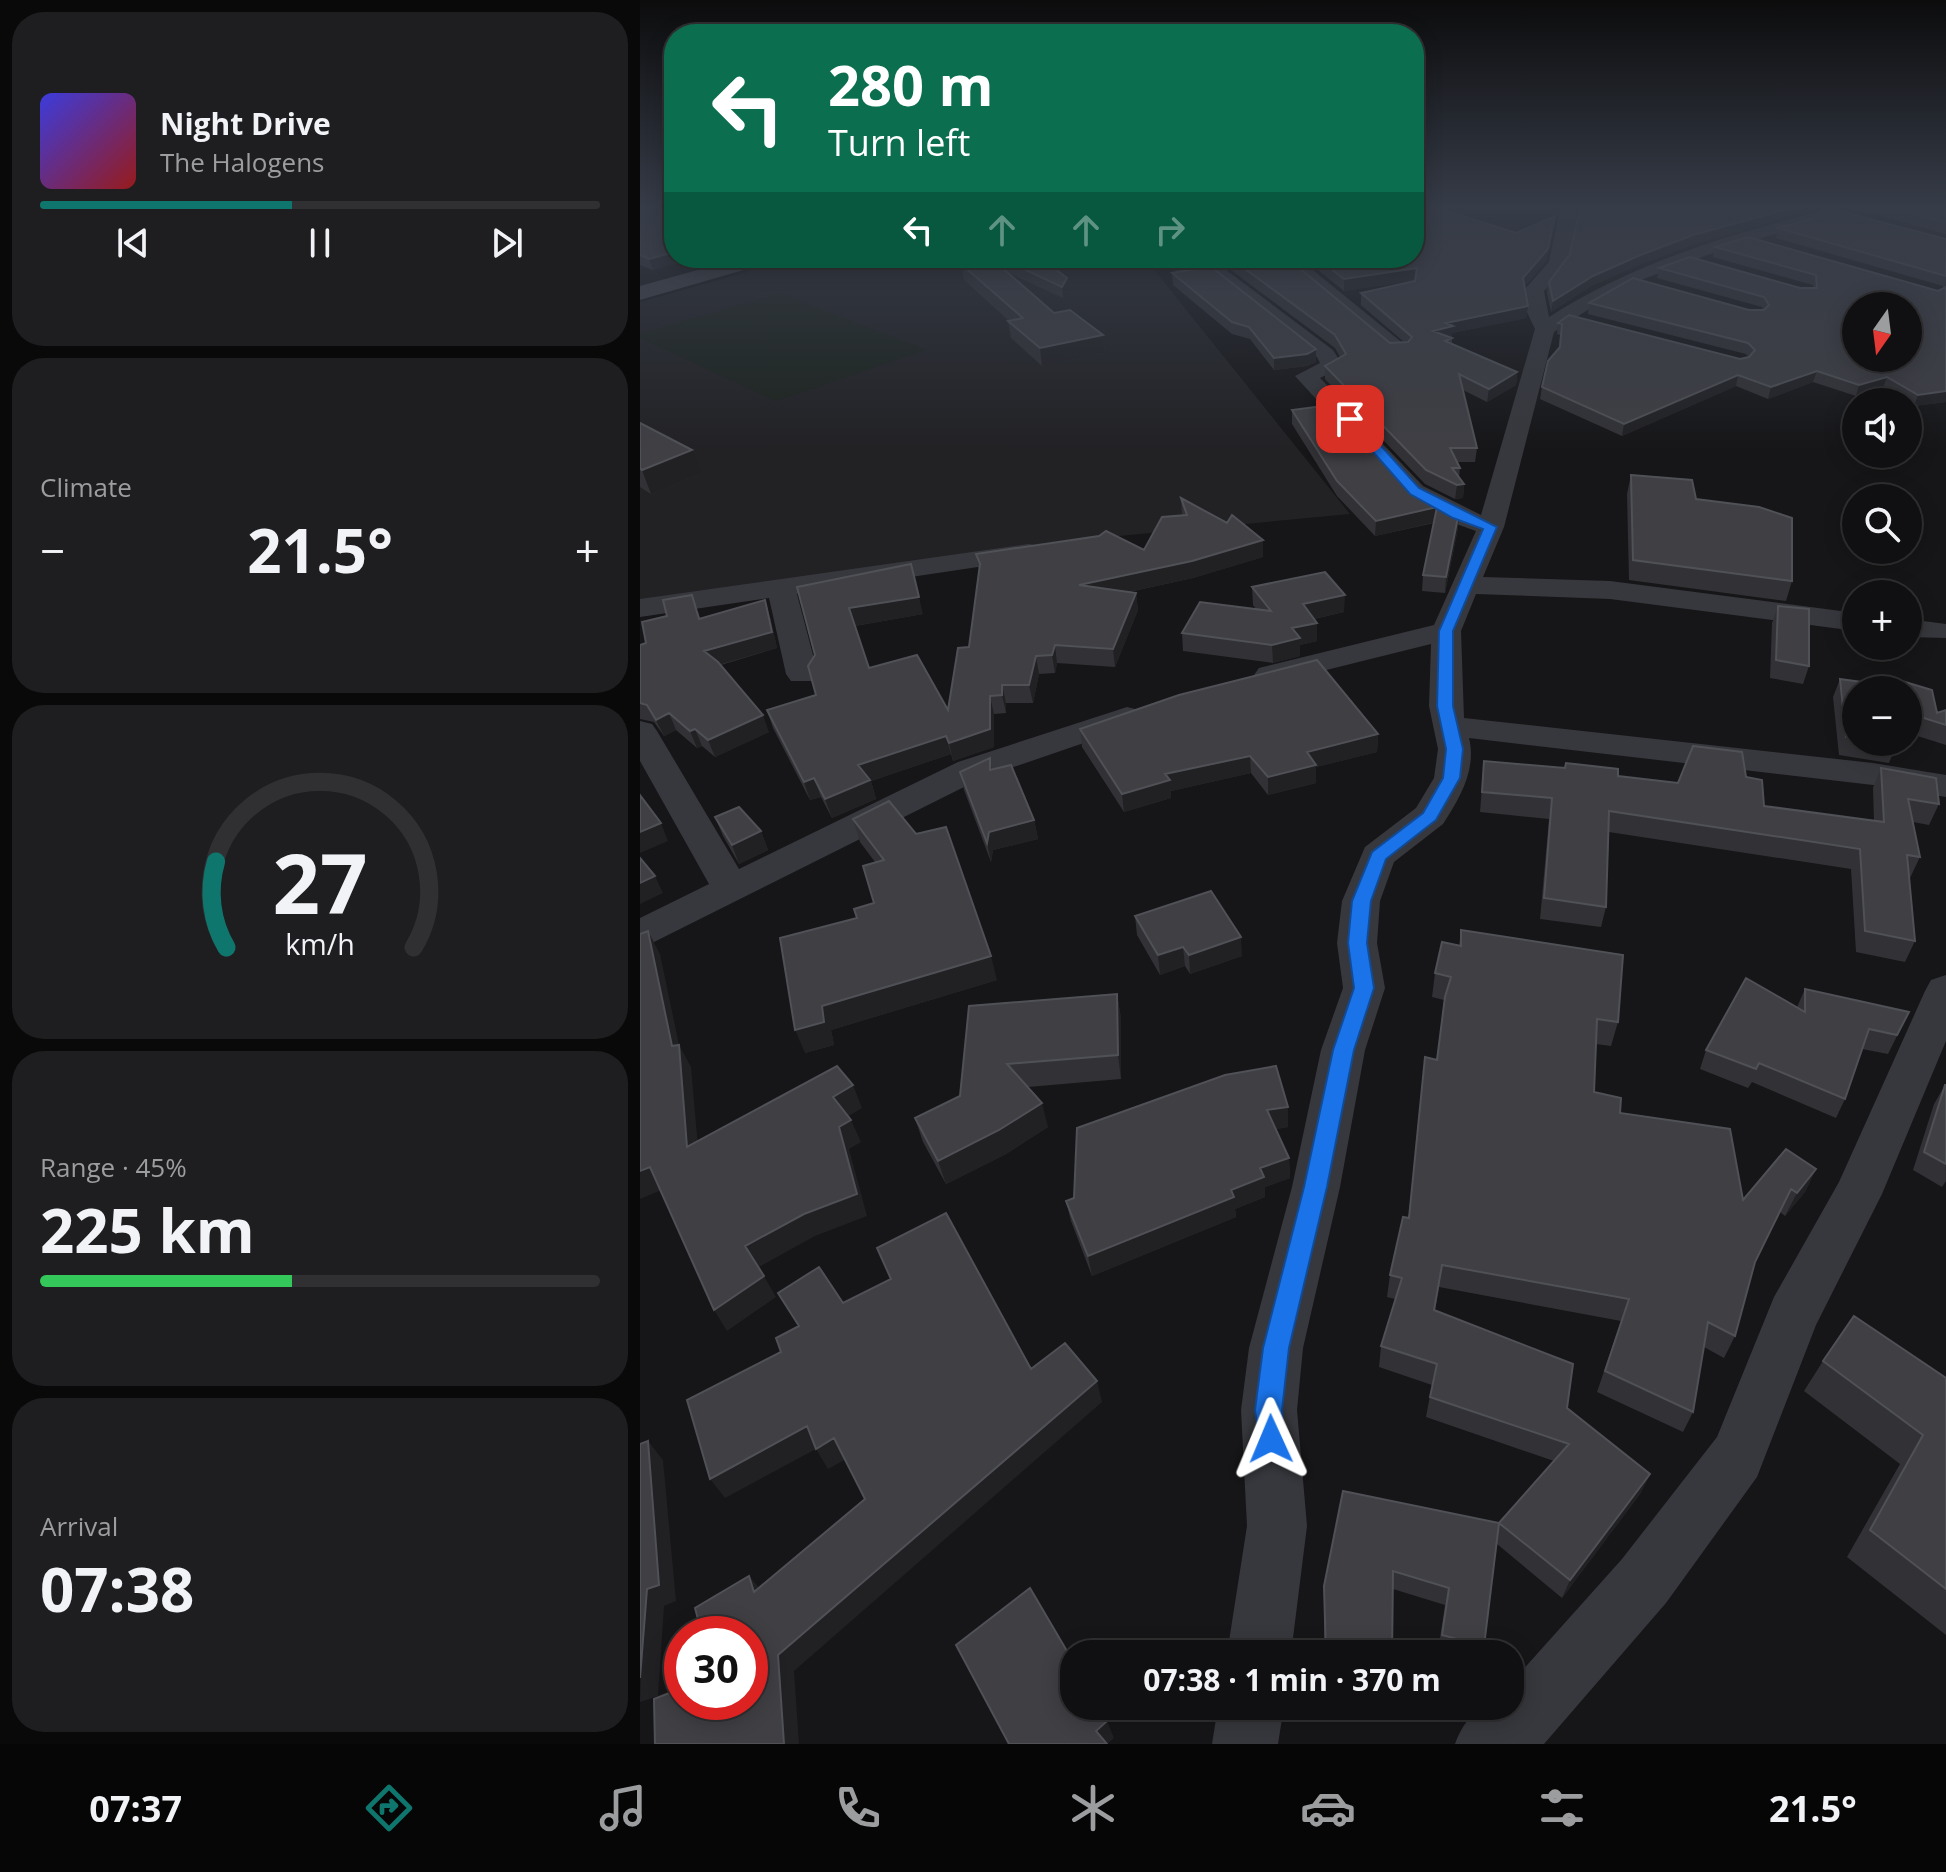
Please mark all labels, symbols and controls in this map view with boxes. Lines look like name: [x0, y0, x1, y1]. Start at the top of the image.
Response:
text: 280 m: [828, 46, 994, 122]
icon: left: [696, 56, 800, 160]
text: Night Drive: [160, 103, 331, 144]
text: Turn left: [828, 118, 970, 167]
text: The Halogens: [160, 144, 325, 180]
icon: left: [896, 208, 940, 252]
icon: ahead: [980, 208, 1024, 252]
icon: ahead: [1064, 208, 1108, 252]
icon: right: [1148, 208, 1192, 252]
icon: previous: [111, 221, 155, 265]
icon: pause: [298, 221, 342, 265]
icon: next: [485, 221, 529, 265]
north arrow: [1842, 292, 1922, 372]
map controls: [1842, 292, 1922, 756]
pin: [1316, 385, 1384, 453]
button: sound: [1842, 388, 1922, 468]
icon: arrive: [1328, 397, 1372, 441]
text: Climate: [40, 469, 132, 505]
button: search: [1842, 484, 1922, 564]
text: 21.5°: [247, 509, 393, 591]
text: −: [40, 520, 65, 580]
text: +: [575, 520, 600, 580]
button: +: [1842, 580, 1922, 660]
button: −: [1842, 676, 1922, 756]
text: 27: [272, 825, 368, 938]
text: km/h: [285, 924, 355, 963]
text: Range · 45%: [40, 1149, 187, 1185]
text: 225 km: [40, 1189, 255, 1271]
position arrow: [1229, 1397, 1313, 1481]
text: Arrival: [40, 1508, 118, 1544]
text: 07:38: [40, 1548, 194, 1630]
speed limit sign: 30: [664, 1616, 768, 1720]
text: 07:38 · 1 min · 370 m: [1143, 1659, 1441, 1700]
icon: directions: [361, 1780, 417, 1836]
icon: music: [595, 1780, 651, 1836]
icon: phone: [830, 1780, 886, 1836]
icon: climate: [1065, 1780, 1121, 1836]
icon: car: [1300, 1780, 1356, 1836]
icon: filters: [1534, 1780, 1590, 1836]
text: 07:37: [89, 1784, 182, 1833]
text: 21.5°: [1769, 1784, 1857, 1833]

